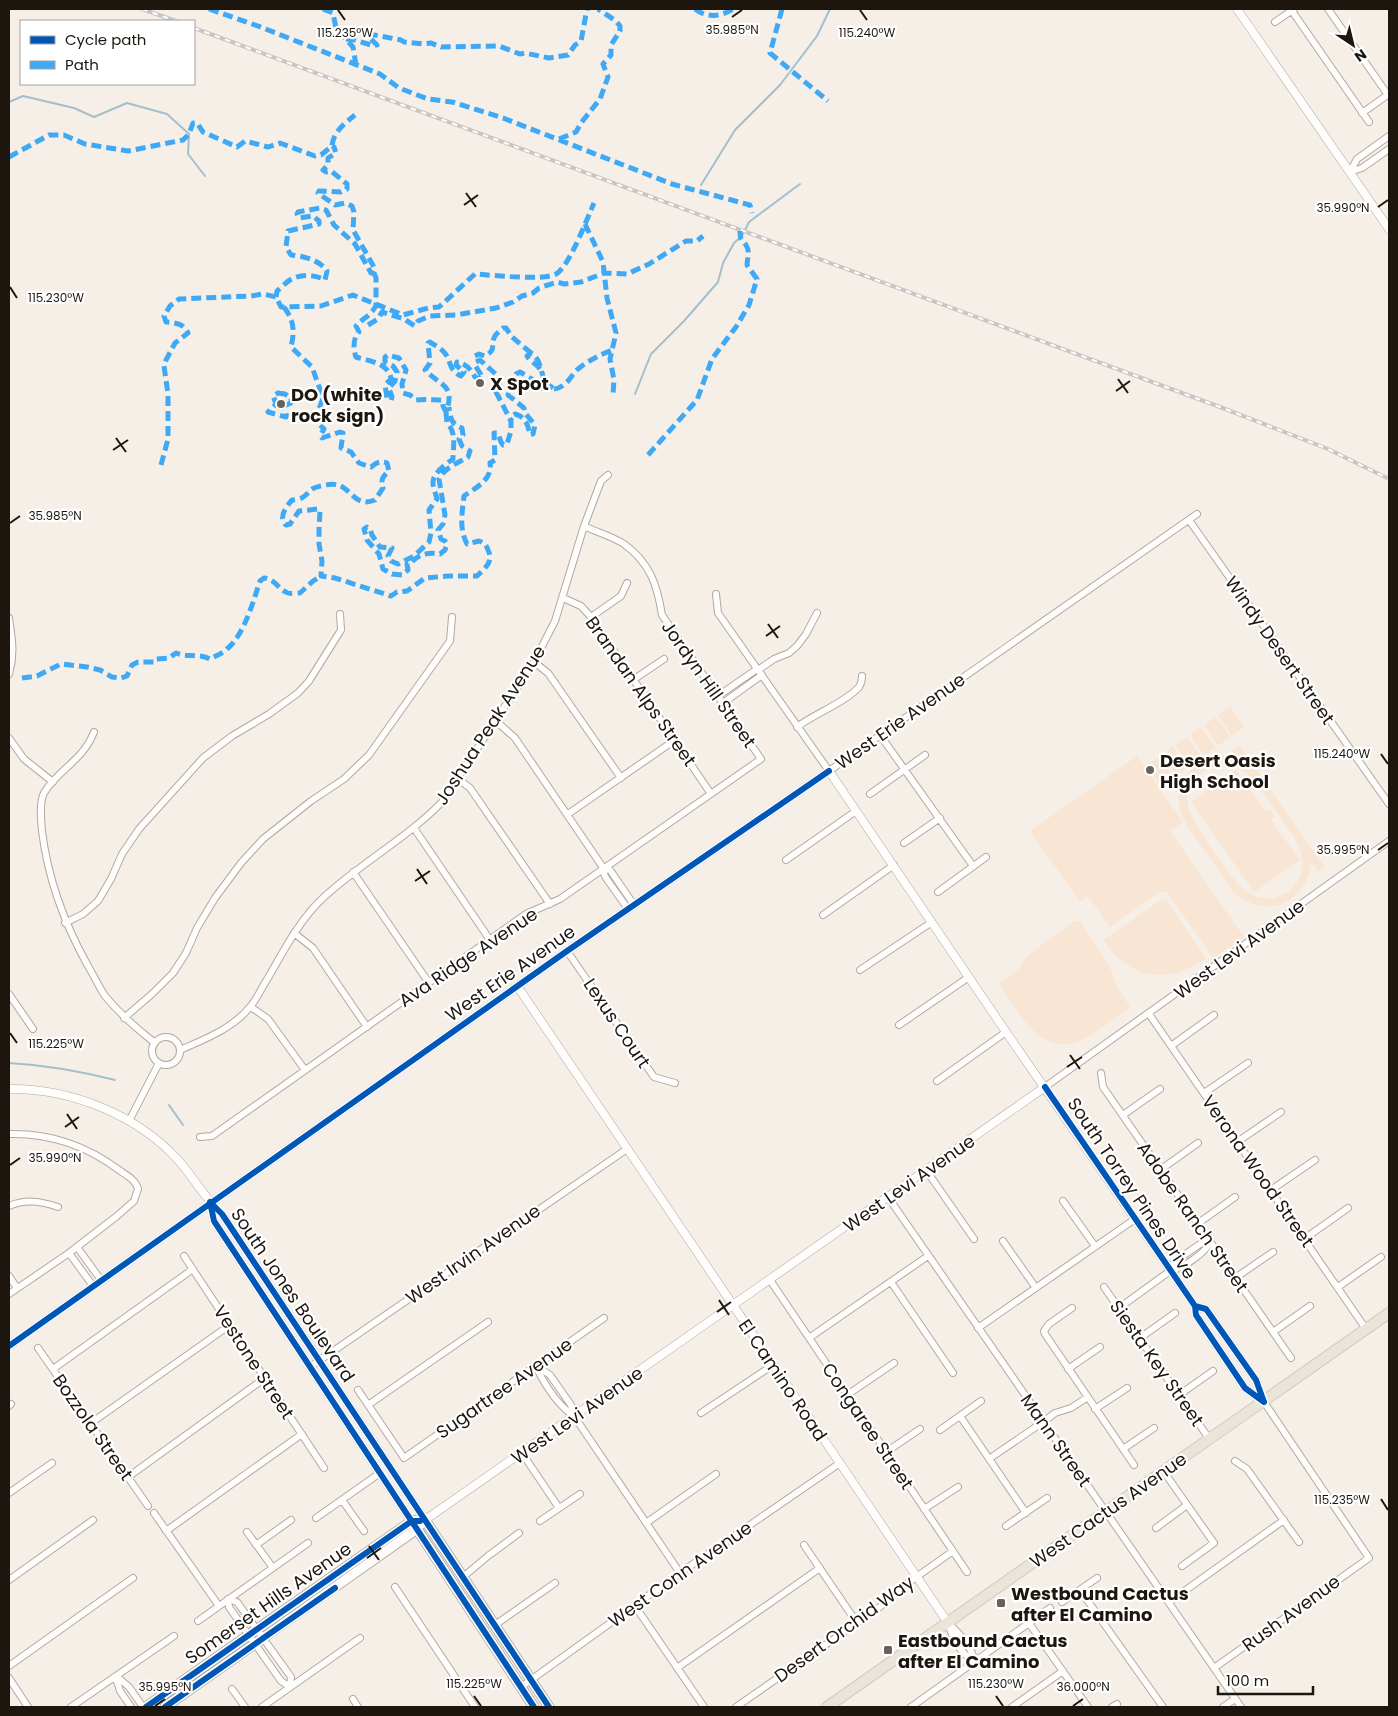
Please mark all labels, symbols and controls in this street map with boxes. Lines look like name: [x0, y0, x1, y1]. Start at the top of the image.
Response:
legend: [20, 20, 195, 85]
north arrow: [1328, 20, 1378, 70]
text: 35.985°N: [705, 21, 759, 38]
text: 115.235°W: [317, 24, 373, 41]
text: 115.240°W: [839, 24, 895, 41]
text: Cycle path: [65, 29, 146, 50]
text: N: [1350, 44, 1371, 67]
text: Path: [65, 54, 99, 75]
text: 35.990°N: [1316, 199, 1370, 216]
text: 115.230°W: [28, 289, 84, 306]
place label: X Spot: [490, 371, 549, 396]
marker: X Spot: [474, 377, 486, 389]
place label: DO (white rock sign): [291, 382, 384, 428]
marker: DO (white rock sign): [275, 398, 287, 410]
text: 35.985°N: [28, 507, 82, 524]
street label: Windy Desert Street: [1219, 571, 1341, 729]
street label: Brandan Alps Street: [580, 611, 702, 771]
street label: Jordyn Hill Street: [656, 616, 762, 752]
street label: Joshua Peak Avenue: [429, 640, 551, 810]
street label: West Erie Avenue: [830, 667, 970, 775]
text: 115.240°W: [1314, 745, 1370, 762]
place label: Desert Oasis High School: [1160, 748, 1276, 794]
marker: Desert Oasis High School: [1144, 764, 1156, 776]
text: 35.995°N: [1316, 841, 1370, 858]
street label: West Levi Avenue: [1169, 893, 1309, 1005]
street label: Ava Ridge Avenue: [394, 901, 542, 1013]
street label: West Erie Avenue: [440, 919, 580, 1027]
street label: Lexus Court: [578, 973, 656, 1073]
text: 115.225°W: [28, 1035, 84, 1052]
street label: Verona Wood Street: [1196, 1090, 1320, 1252]
street label: South Torrey Pines Drive: [1062, 1092, 1202, 1284]
street label: West Levi Avenue: [838, 1128, 980, 1238]
street label: Adobe Ranch Street: [1132, 1137, 1254, 1297]
text: 35.990°N: [28, 1149, 82, 1166]
street label: West Irvin Avenue: [401, 1198, 545, 1310]
street label: South Jones Boulevard: [225, 1203, 361, 1387]
street label: Siesta Key Street: [1104, 1295, 1210, 1431]
street label: Vestone Street: [208, 1300, 300, 1424]
street label: El Camino Road: [733, 1314, 833, 1446]
street label: Sugartree Avenue: [431, 1332, 577, 1444]
street label: Congaree Street: [816, 1358, 920, 1494]
street label: West Levi Avenue: [506, 1360, 648, 1470]
street label: Bozzola Street: [47, 1369, 139, 1485]
street label: Mann Street: [1015, 1389, 1097, 1491]
street label: West Cactus Avenue: [1025, 1446, 1191, 1574]
text: 115.235°W: [1314, 1491, 1370, 1508]
street label: West Conn Avenue: [603, 1515, 757, 1633]
street label: Somerset Hills Avenue: [180, 1536, 356, 1670]
street label: Rush Avenue: [1237, 1569, 1345, 1657]
street label: Desert Orchid Way: [769, 1570, 919, 1688]
place label: Westbound Cactus after El Camino: [1011, 1581, 1189, 1627]
marker: Westbound Cactus after El Camino: [995, 1597, 1007, 1609]
place label: Eastbound Cactus after El Camino: [898, 1628, 1068, 1674]
marker: Eastbound Cactus after El Camino: [882, 1644, 894, 1656]
scale bar: [1218, 1664, 1313, 1696]
text: 100 m: [1226, 1670, 1269, 1691]
text: 115.225°W: [446, 1675, 502, 1692]
text: 115.230°W: [968, 1675, 1024, 1692]
text: 35.995°N: [138, 1678, 192, 1695]
text: 36.000°N: [1056, 1678, 1110, 1695]

